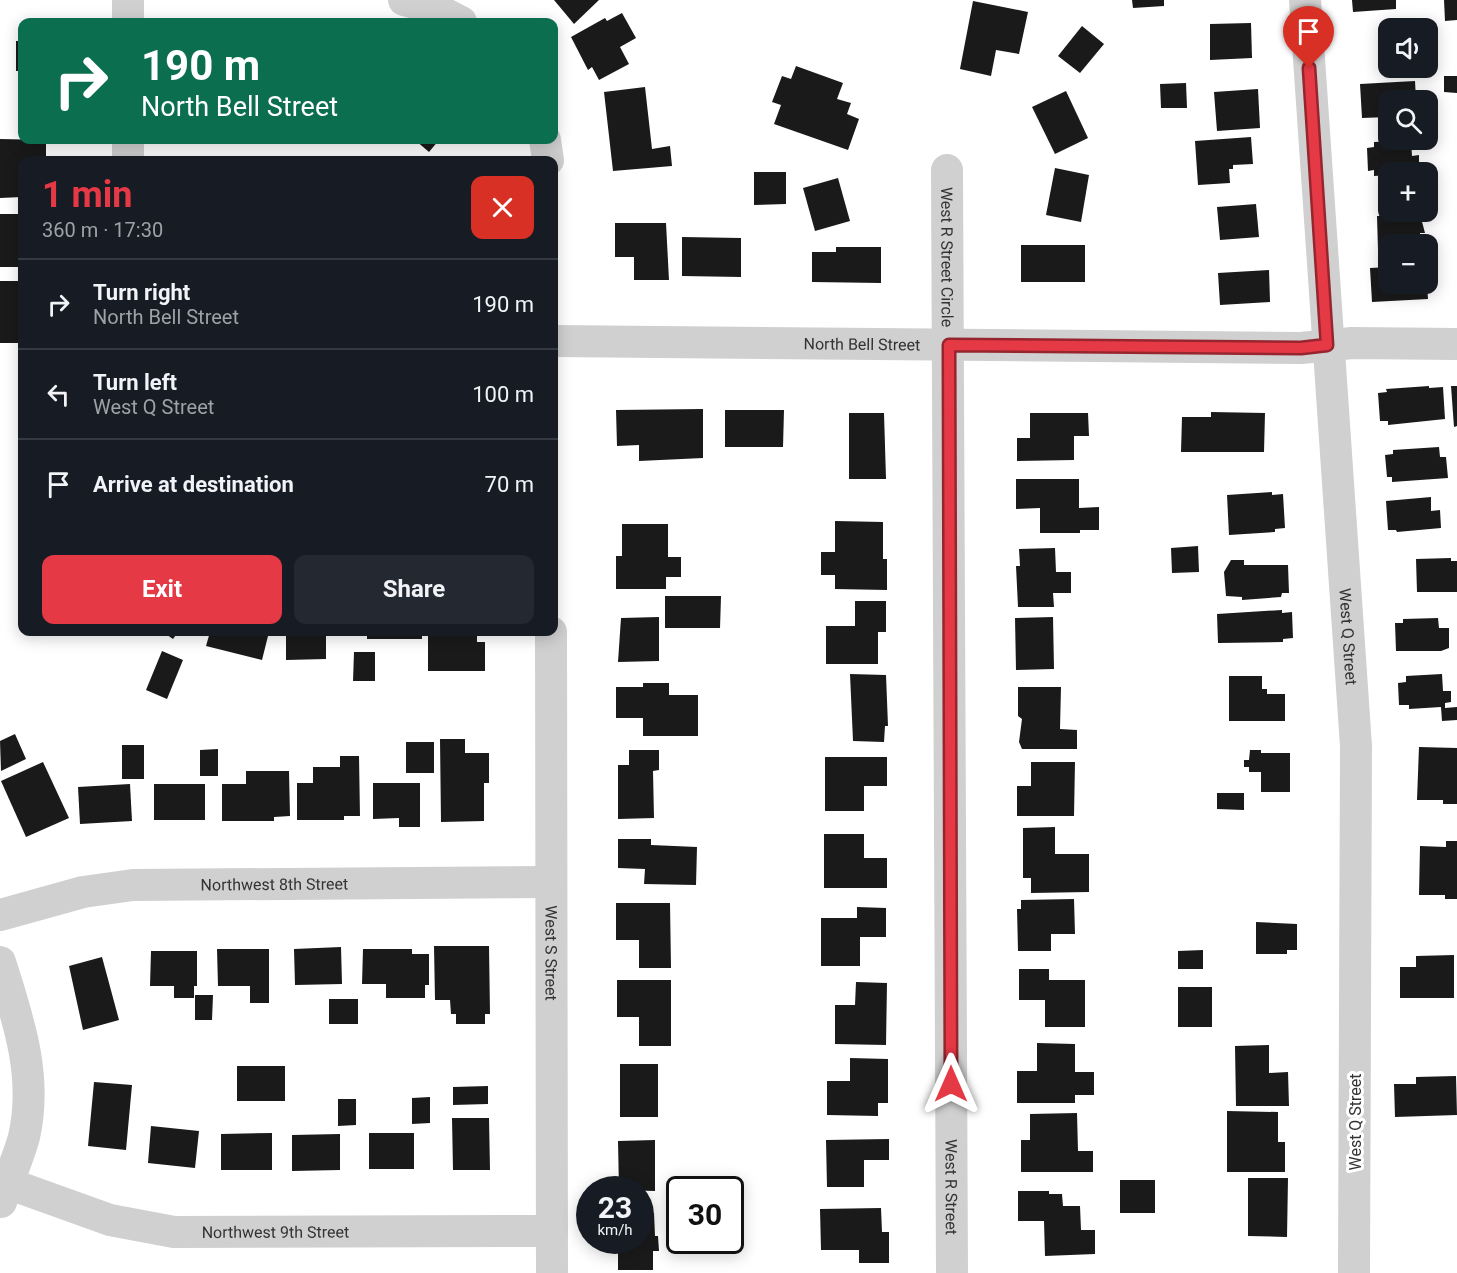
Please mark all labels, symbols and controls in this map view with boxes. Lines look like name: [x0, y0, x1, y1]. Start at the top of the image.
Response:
pin: [1283, 6, 1334, 68]
icon: arrive: [1292, 15, 1325, 48]
map controls: [1378, 18, 1438, 294]
button: sound: [1378, 18, 1438, 78]
text: 190 m: [141, 41, 260, 90]
icon: right: [42, 42, 120, 120]
button: search: [1378, 90, 1438, 150]
text: North Bell Street: [141, 91, 338, 123]
button: +: [1378, 162, 1438, 222]
text: 1 min: [42, 174, 133, 216]
button: close: [471, 176, 534, 239]
street label: West R Street Circle: [937, 187, 957, 327]
text: 360 m · 17:30: [42, 218, 163, 242]
button: −: [1378, 234, 1438, 294]
text: Turn right: [93, 280, 190, 305]
icon: right: [42, 288, 75, 321]
text: 190 m: [472, 292, 534, 317]
text: North Bell Street: [93, 305, 239, 329]
street label: North Bell Street: [803, 334, 920, 354]
text: Turn left: [93, 370, 177, 395]
icon: left: [42, 378, 75, 411]
text: 100 m: [472, 382, 534, 407]
text: West Q Street: [93, 395, 214, 419]
icon: arrive: [42, 468, 75, 501]
text: Arrive at destination: [93, 472, 294, 497]
text: 70 m: [485, 472, 534, 497]
button: Exit: [42, 555, 282, 624]
button: Share: [294, 555, 534, 624]
street label: West Q Street: [1335, 587, 1361, 686]
street label: Northwest 8th Street: [201, 874, 348, 895]
street label: West S Street: [541, 905, 561, 1001]
position arrow: [919, 1052, 983, 1116]
street label: West Q Street: [1346, 1073, 1365, 1171]
street label: West R Street: [941, 1139, 961, 1235]
speed limit sign: 30: [666, 1176, 744, 1254]
text: 23: [598, 1190, 632, 1225]
text: km/h: [597, 1221, 633, 1239]
street label: Northwest 9th Street: [202, 1223, 349, 1242]

